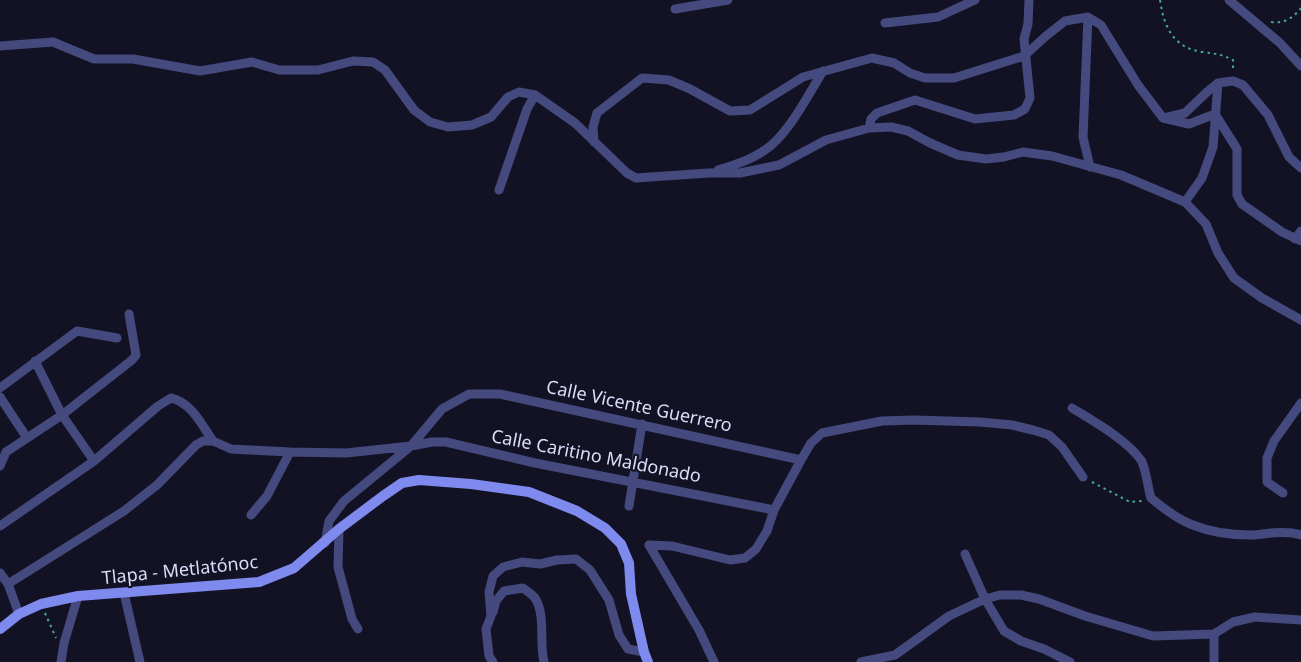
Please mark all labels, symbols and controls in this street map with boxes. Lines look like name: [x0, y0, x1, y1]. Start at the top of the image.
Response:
street label: Calle Vicente Guerrero: [544, 377, 734, 437]
street label: Calle Caritino Maldonado: [489, 426, 703, 488]
street label: Tlapa - Metlatónoc: [101, 552, 259, 590]

